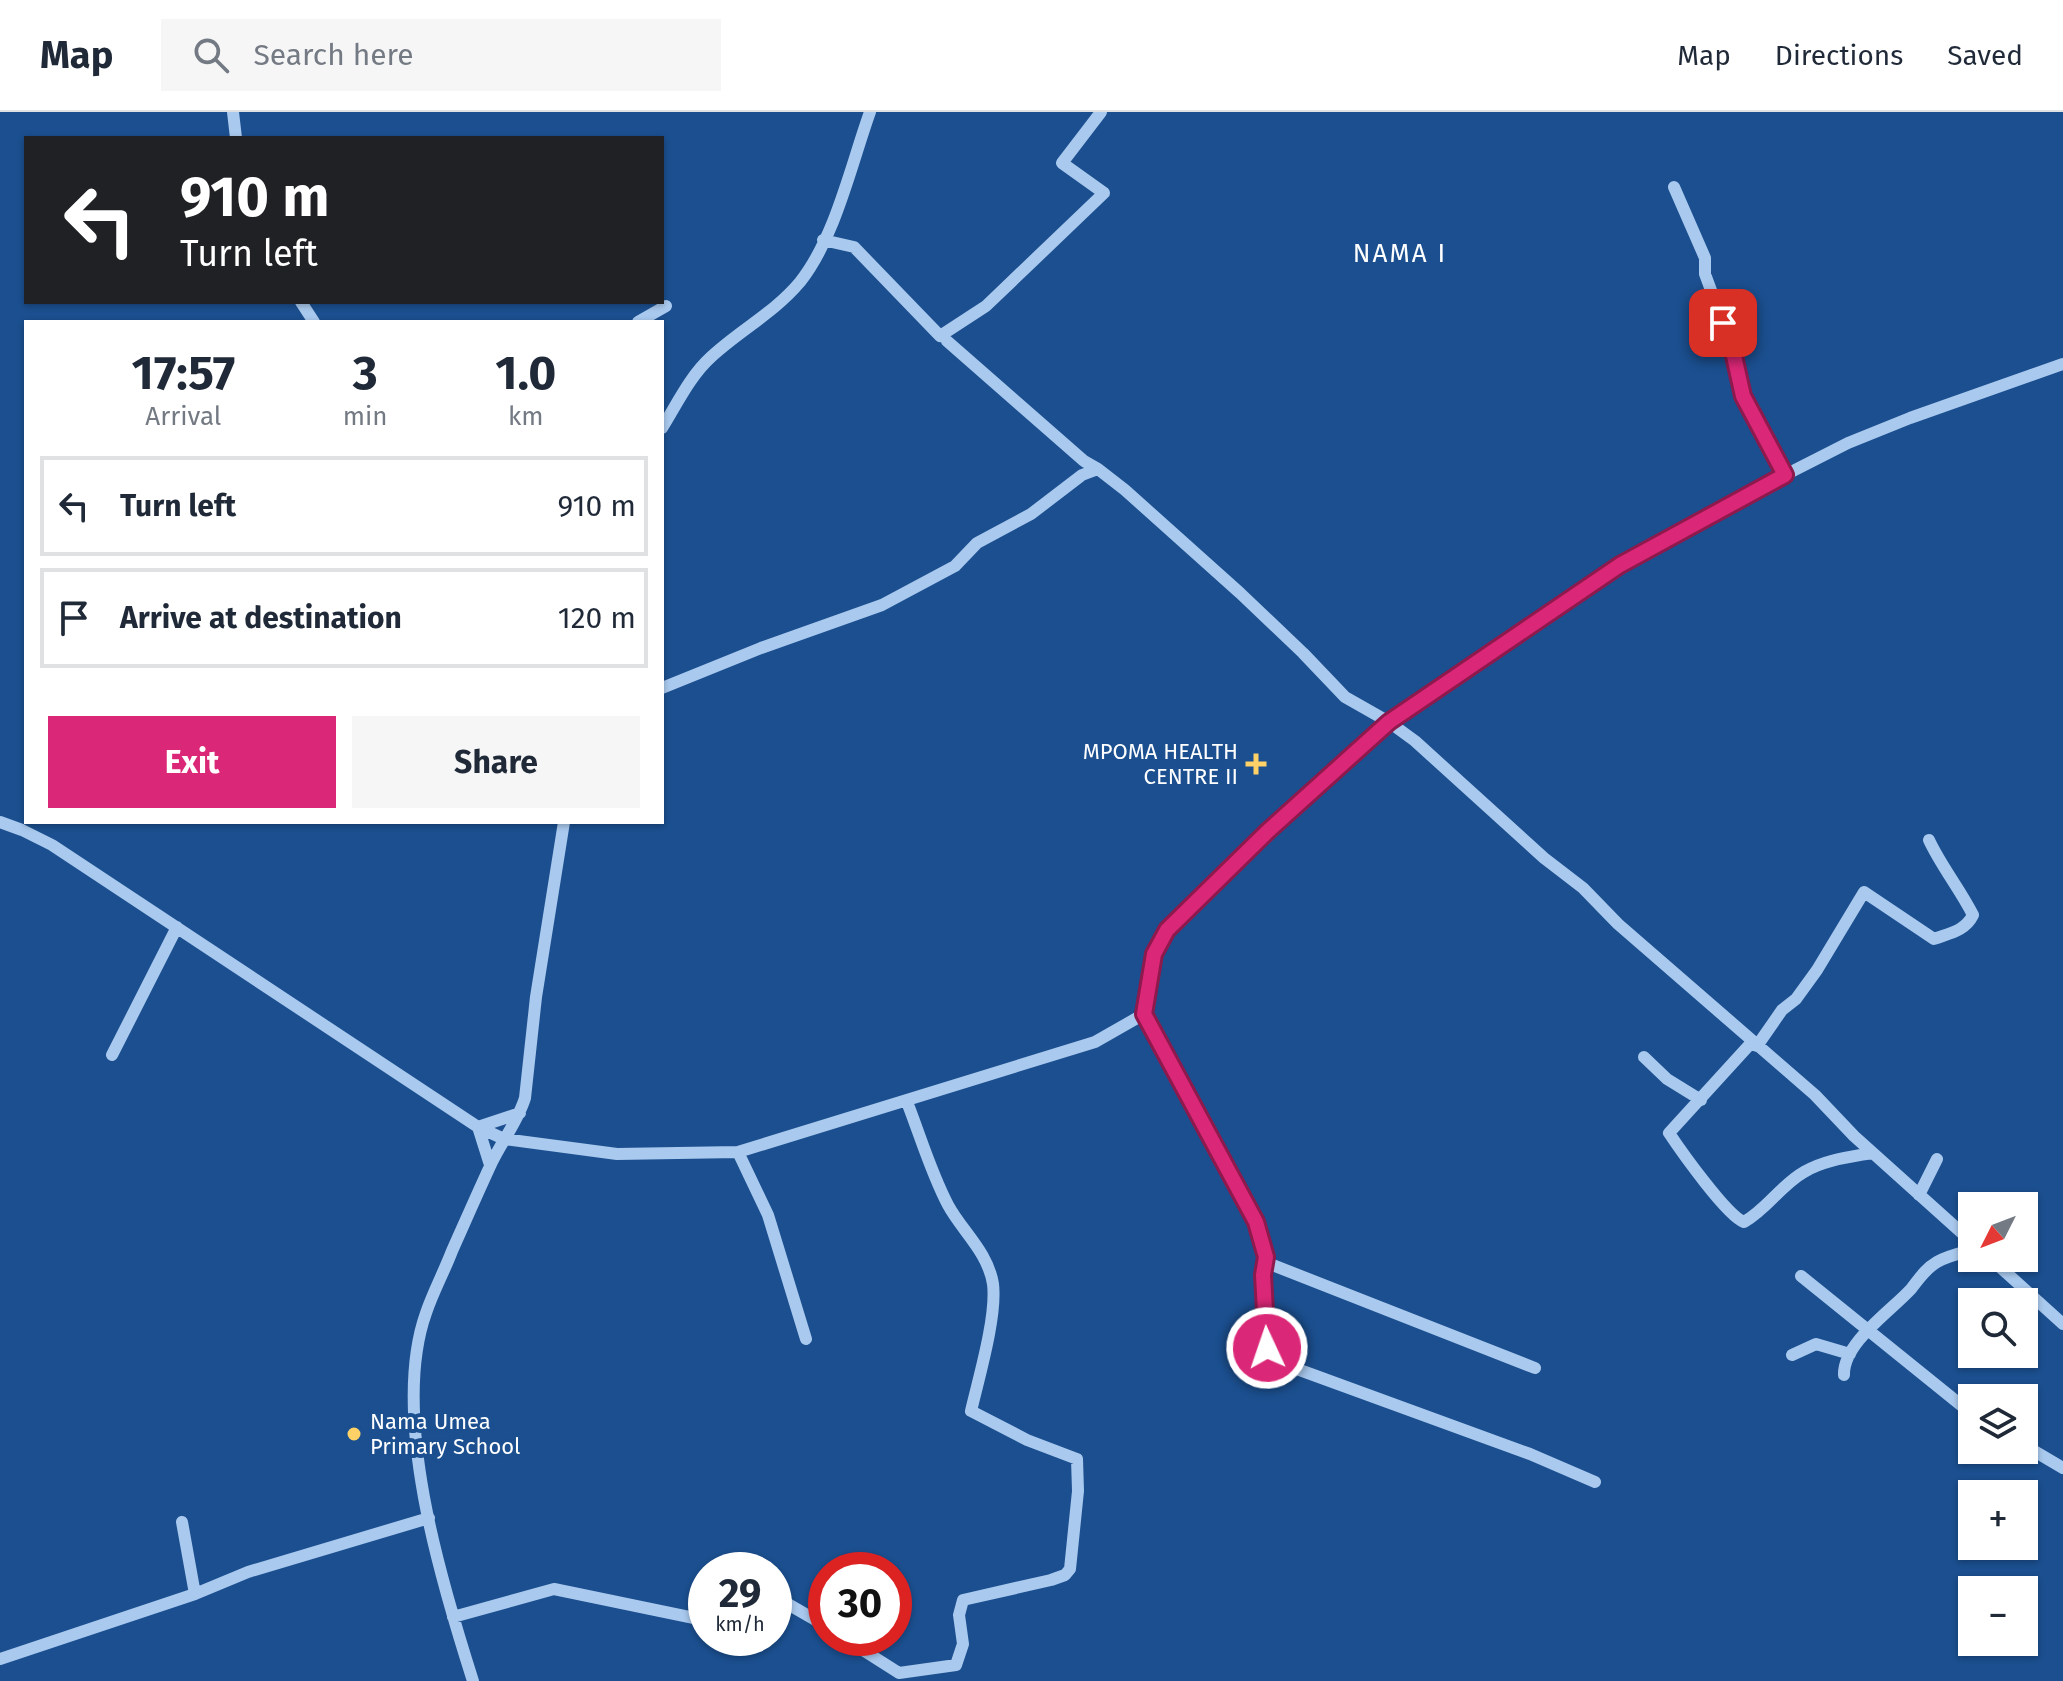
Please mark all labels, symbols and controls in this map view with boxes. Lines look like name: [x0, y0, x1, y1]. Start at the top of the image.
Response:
search box: [161, 19, 721, 91]
text: Map: [40, 32, 113, 78]
icon: search: [189, 33, 233, 77]
text: Search here: [253, 37, 414, 73]
text: Map: [1677, 39, 1731, 72]
text: Directions: [1775, 39, 1903, 72]
text: Saved: [1947, 39, 2023, 72]
text: 910 m: [180, 164, 330, 231]
icon: left: [48, 168, 152, 272]
text: Turn left: [180, 232, 318, 276]
district label: NAMA I: [1353, 238, 1447, 269]
pin: [1689, 289, 1757, 357]
icon: arrive: [1701, 301, 1745, 345]
text: 17:57: [132, 344, 235, 402]
text: 3: [353, 344, 378, 402]
text: 1.0: [495, 344, 556, 402]
text: Arrival: [145, 401, 221, 432]
text: min: [343, 401, 388, 432]
text: km: [508, 401, 544, 432]
icon: left: [52, 484, 96, 528]
text: Turn left: [120, 488, 236, 524]
text: 910 m: [557, 488, 636, 524]
icon: arrive: [52, 596, 96, 640]
text: Arrive at destination: [120, 600, 402, 636]
text: 120 m: [558, 600, 636, 636]
button: Exit: [48, 716, 336, 808]
button: Share: [352, 716, 640, 808]
place label: MPOMA HEALTH CENTRE II: [1083, 738, 1238, 790]
marker: MPOMA HEALTH CENTRE II: [1245, 753, 1267, 775]
north arrow: [1958, 1192, 2038, 1272]
map controls: [1958, 1192, 2038, 1656]
button: search: [1958, 1288, 2038, 1368]
position arrow: [1225, 1306, 1309, 1390]
button: layers: [1958, 1384, 2038, 1464]
place label: Nama Umea Primary School: [370, 1408, 521, 1460]
marker: Nama Umea Primary School: [345, 1425, 363, 1443]
button: +: [1958, 1480, 2038, 1560]
speed limit sign: 30: [808, 1552, 912, 1656]
text: 29: [719, 1570, 761, 1618]
button: −: [1958, 1576, 2038, 1656]
text: km/h: [715, 1612, 765, 1636]

